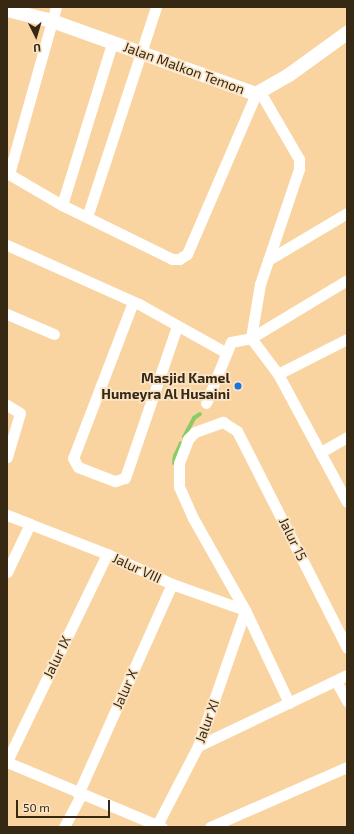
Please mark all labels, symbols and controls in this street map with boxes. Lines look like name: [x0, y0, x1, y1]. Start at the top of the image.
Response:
north arrow: [16, 16, 56, 56]
street label: Jalan Malkon Temon: [121, 38, 247, 98]
text: U: [33, 42, 41, 55]
place label: Masjid Kamel Humeyra Al Husaini: [101, 370, 230, 402]
marker: Masjid Kamel Humeyra Al Husaini: [233, 381, 243, 391]
street label: Jalur 15: [275, 514, 311, 564]
street label: Jalur VIII: [110, 549, 164, 587]
street label: Jalur IX: [39, 633, 75, 681]
street label: Jalur X: [109, 666, 141, 712]
street label: Jalur XI: [191, 697, 223, 745]
scale bar: [18, 792, 112, 818]
text: 50 m: [23, 800, 50, 814]

